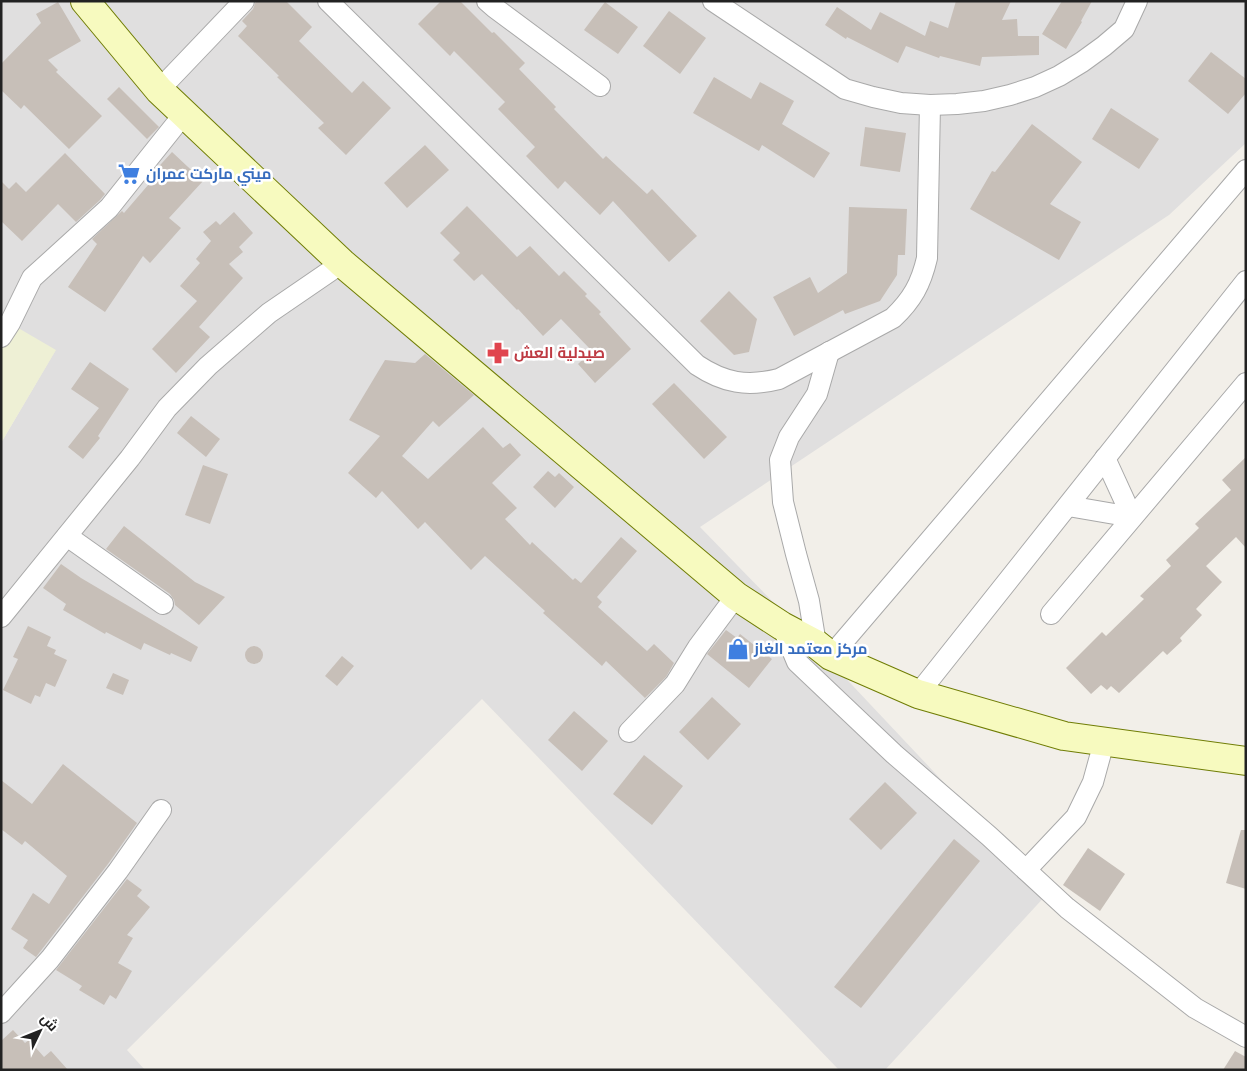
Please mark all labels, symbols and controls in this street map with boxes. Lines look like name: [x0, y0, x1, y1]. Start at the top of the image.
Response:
supermarket icon: ميني ماركت عمران: [116, 161, 142, 187]
place label: ميني ماركت عمران: [146, 164, 272, 186]
pharmacy icon: صيدلية العش: [485, 340, 511, 366]
place label: صيدلية العش: [514, 343, 605, 362]
shop icon: مركز معتمد الغاز: [725, 636, 751, 662]
place label: مركز معتمد الغاز: [753, 639, 867, 658]
north arrow: [15, 1006, 65, 1056]
text: ش: [37, 1009, 62, 1035]

